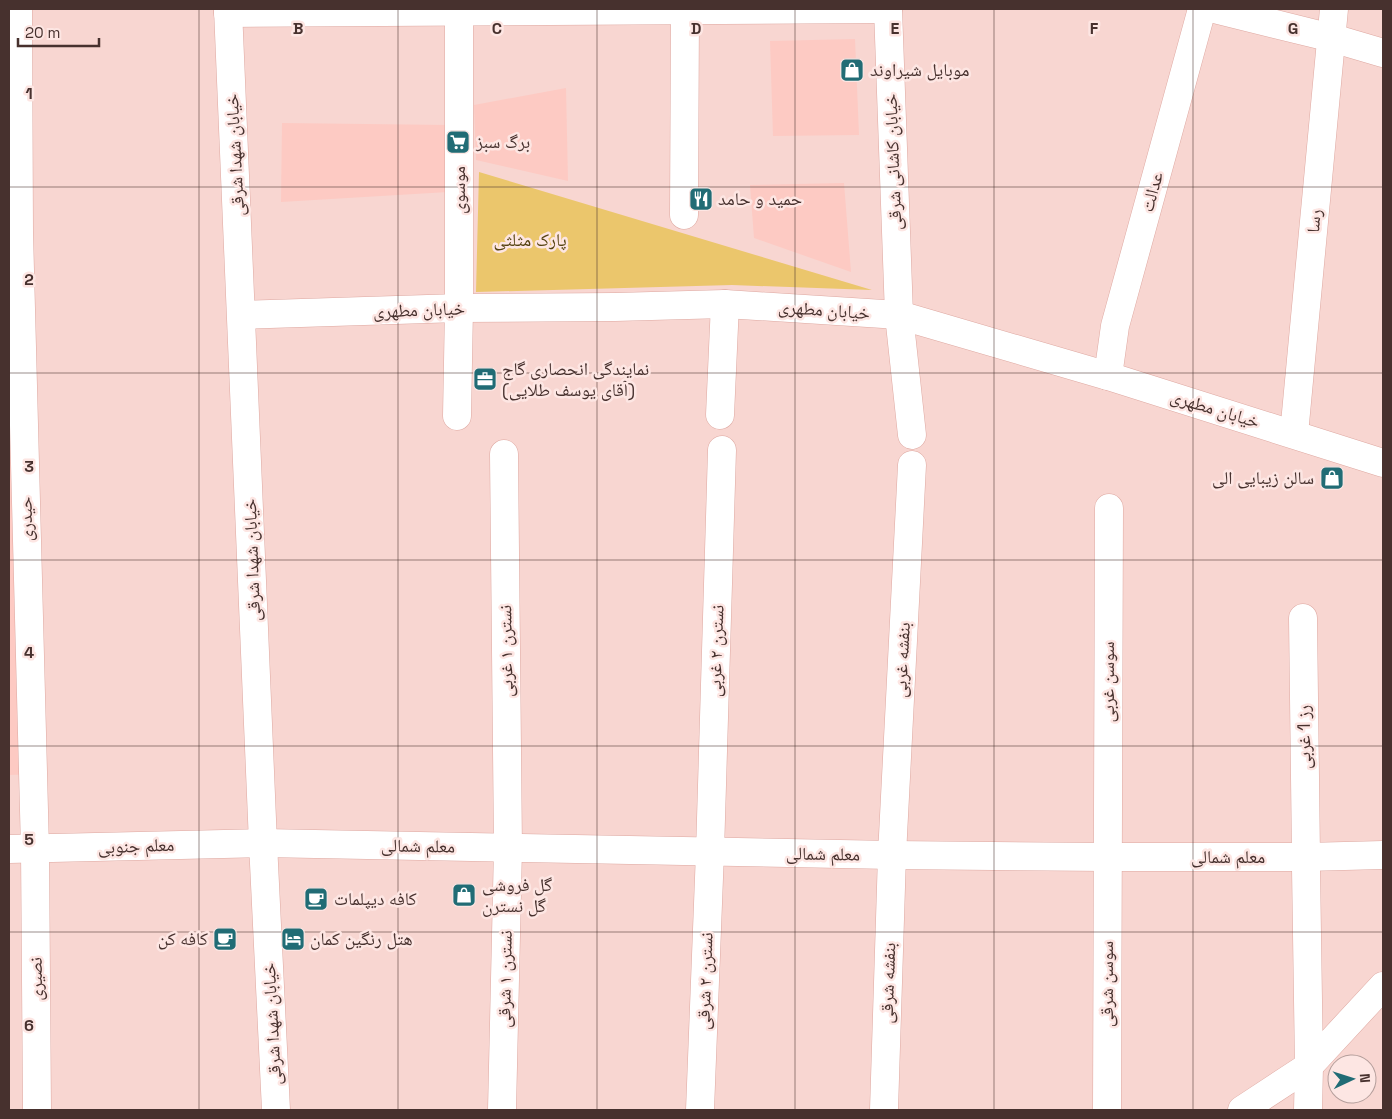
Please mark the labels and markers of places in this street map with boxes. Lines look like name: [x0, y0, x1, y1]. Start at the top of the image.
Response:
shop icon: موبایل شیراوند: [839, 57, 865, 83]
place label: موبایل شیراوند: [870, 58, 969, 81]
supermarket icon: برگ سبز: [445, 129, 471, 155]
place label: برگ سبز: [475, 130, 530, 153]
restaurant icon: حمید و حامد: [688, 186, 714, 212]
place label: حمید و حامد: [718, 187, 802, 210]
place label: نمایندگی انحصاری گاج (آقای یوسف طلایی): [502, 357, 649, 401]
office icon: نمایندگی انحصاری گاج (آقای یوسف طلایی): [472, 366, 498, 392]
shop icon: سالن زیبایی الی: [1319, 465, 1345, 491]
place label: سالن زیبایی الی: [1212, 466, 1314, 489]
place label: گل فروشی گل نسترن: [482, 873, 553, 917]
shop icon: گل فروشی گل نسترن: [451, 882, 477, 908]
cafe icon: کافه دیپلمات: [303, 886, 329, 912]
place label: کافه دیپلمات: [334, 887, 417, 910]
cafe icon: کافه کن: [212, 926, 238, 952]
hotel icon: هتل رنگین کمان: [280, 926, 306, 952]
place label: کافه کن: [158, 927, 209, 950]
place label: هتل رنگین کمان: [310, 927, 413, 950]

